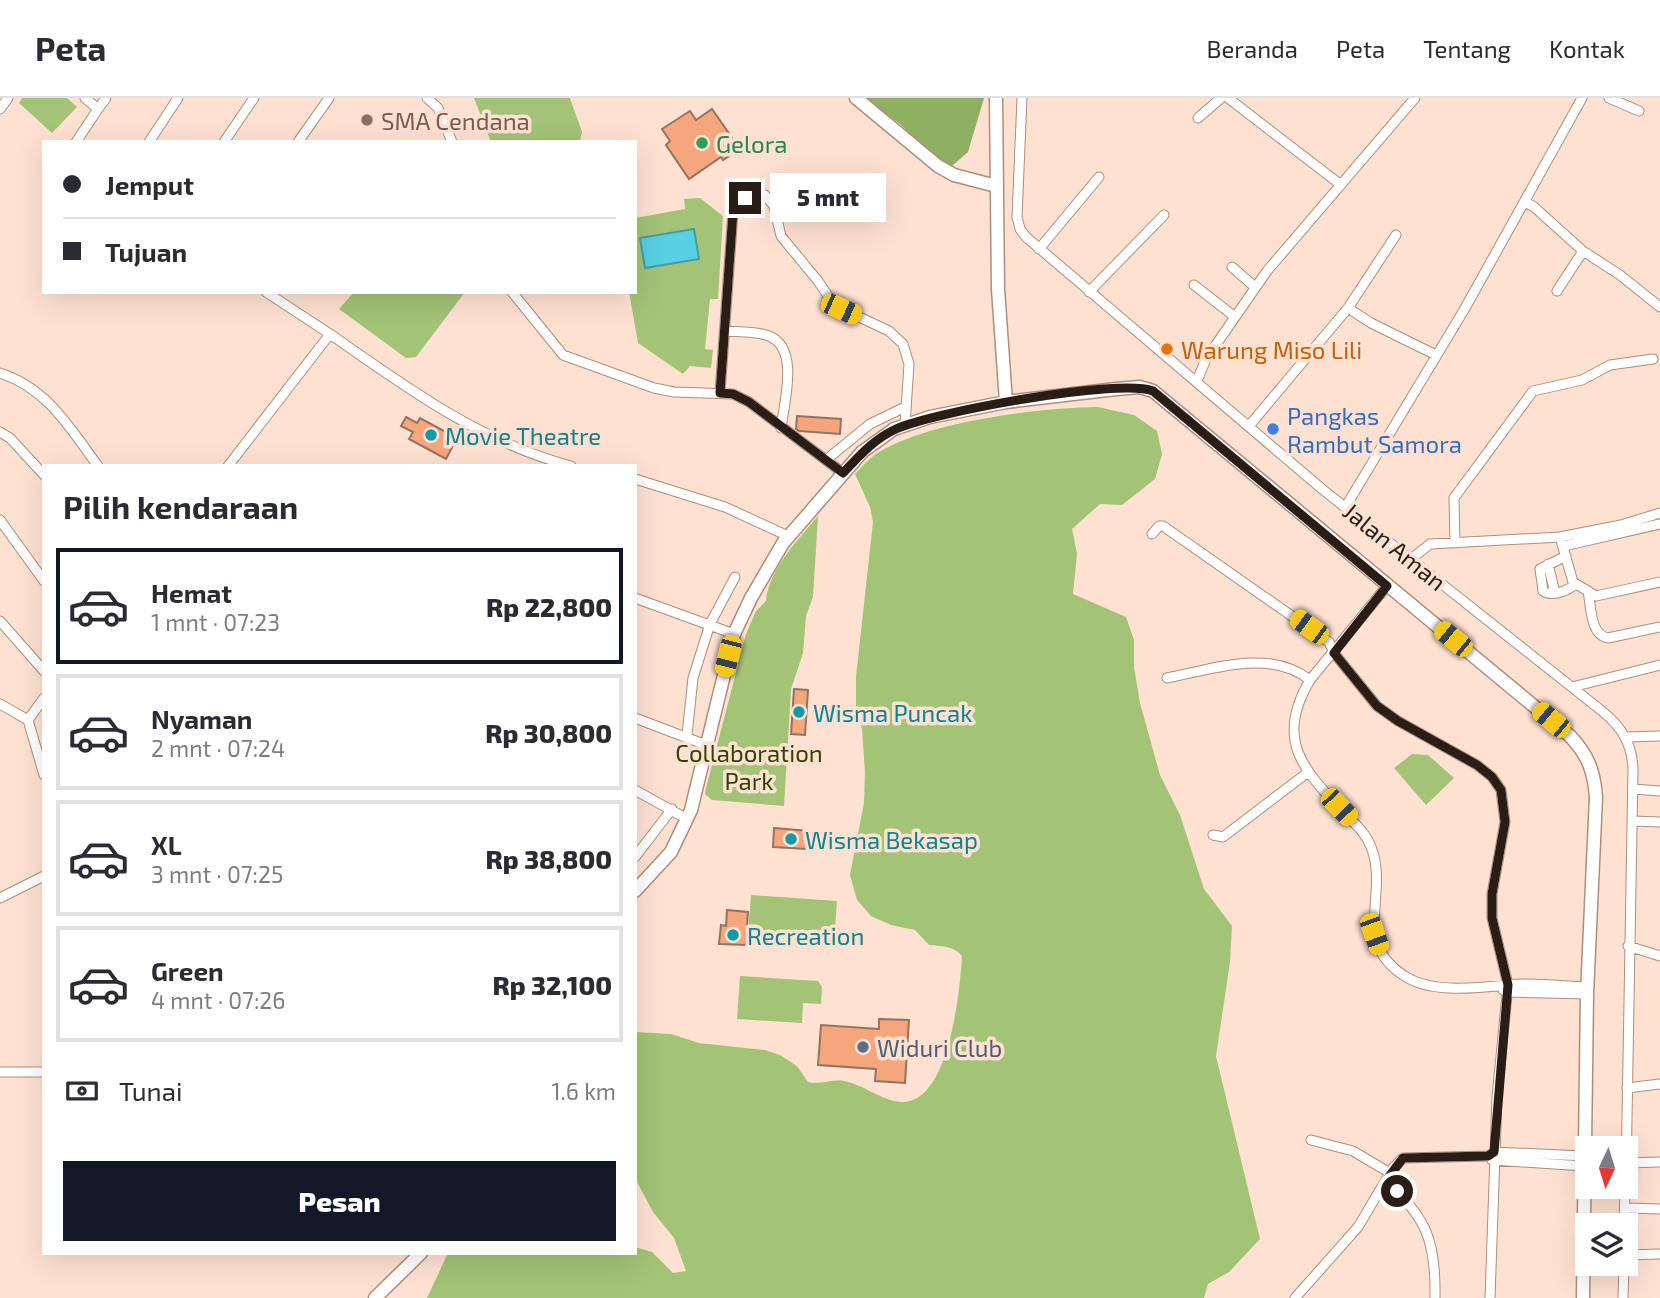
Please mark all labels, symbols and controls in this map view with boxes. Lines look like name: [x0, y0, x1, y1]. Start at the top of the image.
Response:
text: Peta: [35, 28, 106, 68]
text: Beranda: [1207, 34, 1298, 63]
text: Peta: [1336, 34, 1385, 63]
text: Tentang: [1423, 34, 1511, 63]
text: Kontak: [1549, 34, 1625, 63]
place label: SMA Cendana: [381, 106, 530, 135]
marker: SMA Cendana: [359, 112, 375, 128]
place label: Gelora: [716, 129, 788, 158]
marker: Gelora: [694, 135, 710, 151]
text: Jemput: [105, 169, 194, 200]
callout: 5 mnt: [770, 174, 885, 222]
route end: [729, 182, 761, 214]
text: 5 mnt: [797, 183, 859, 211]
text: Tujuan: [105, 236, 187, 267]
car: [818, 291, 865, 327]
place label: Warung Miso Lili: [1181, 335, 1362, 364]
marker: Warung Miso Lili: [1159, 341, 1175, 357]
place label: Pangkas Rambut Samora: [1287, 401, 1462, 458]
place label: Movie Theatre: [445, 421, 601, 450]
marker: Pangkas Rambut Samora: [1265, 421, 1281, 437]
marker: Movie Theatre: [423, 427, 439, 443]
text: Pilih kendaraan: [63, 487, 298, 525]
street label: Jalan Aman: [1338, 496, 1452, 596]
icon: car: [67, 575, 130, 638]
text: Hemat: [151, 577, 232, 608]
text: Rp 22,800: [486, 591, 612, 622]
car: [1286, 606, 1333, 648]
text: 1 mnt · 07:23: [151, 608, 280, 636]
car: [1431, 618, 1476, 660]
car: [713, 633, 744, 679]
place label: Wisma Puncak: [813, 698, 972, 727]
car: [1529, 698, 1574, 742]
icon: car: [67, 701, 130, 764]
text: Nyaman: [151, 703, 252, 734]
marker: Wisma Puncak: [791, 704, 807, 720]
text: Rp 30,800: [485, 717, 612, 748]
text: 2 mnt · 07:24: [151, 734, 285, 762]
park label: Collaboration Park: [675, 738, 823, 795]
car: [1317, 785, 1362, 829]
place label: Wisma Bekasap: [805, 825, 978, 854]
icon: car: [67, 827, 130, 890]
text: XL: [151, 829, 182, 860]
marker: Wisma Bekasap: [783, 831, 799, 847]
text: Rp 38,800: [486, 843, 612, 874]
text: 3 mnt · 07:25: [151, 860, 283, 888]
car: [1357, 911, 1392, 957]
place label: Recreation: [747, 921, 864, 950]
marker: Recreation: [725, 927, 741, 943]
icon: car: [67, 953, 130, 1016]
text: Green: [151, 955, 224, 986]
text: Rp 32,100: [492, 969, 612, 1000]
text: 4 mnt · 07:26: [151, 986, 285, 1014]
place label: Widuri Club: [877, 1033, 1002, 1062]
marker: Widuri Club: [855, 1039, 871, 1055]
icon: cash: [63, 1072, 101, 1110]
text: Tunai: [119, 1075, 182, 1106]
text: 1.6 km: [551, 1077, 616, 1105]
north arrow: [1575, 1136, 1638, 1199]
map controls: [1575, 1136, 1638, 1276]
button: Pesan: [63, 1161, 616, 1241]
route start: [1381, 1175, 1413, 1207]
button: layers: [1575, 1213, 1638, 1276]

